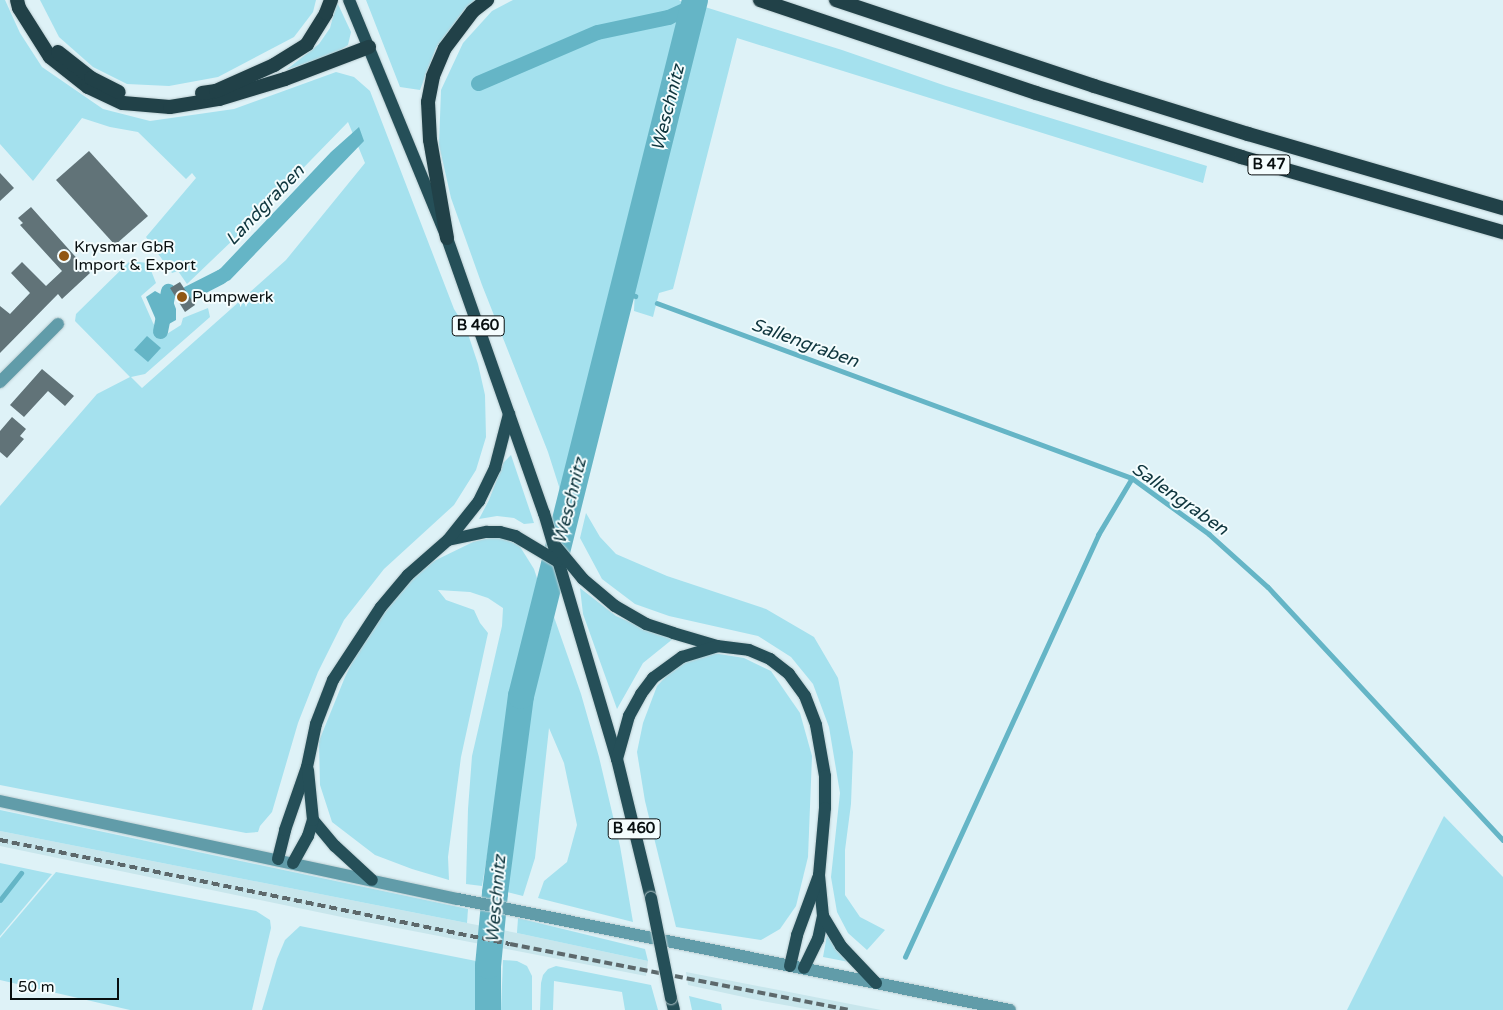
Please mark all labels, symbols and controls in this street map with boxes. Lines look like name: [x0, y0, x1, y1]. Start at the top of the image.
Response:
water label: Weschnitz: [647, 63, 689, 153]
road number: B 47: [1246, 152, 1292, 178]
water label: Landgraben: [221, 160, 309, 250]
place label: Krysmar GbR Import & Export: [74, 237, 196, 275]
marker: Krysmar GbR Import & Export: [58, 250, 70, 262]
place label: Pumpwerk: [192, 287, 274, 307]
marker: Pumpwerk: [176, 291, 188, 303]
road number: B 460: [450, 314, 506, 338]
water label: Sallengraben: [749, 314, 861, 372]
water label: Weschnitz: [549, 456, 591, 546]
water label: Sallengraben: [1128, 458, 1232, 540]
road number: B 460: [606, 816, 662, 842]
water label: Weschnitz: [481, 854, 511, 944]
scale bar: [12, 968, 121, 1000]
text: 50 m: [18, 978, 55, 996]

